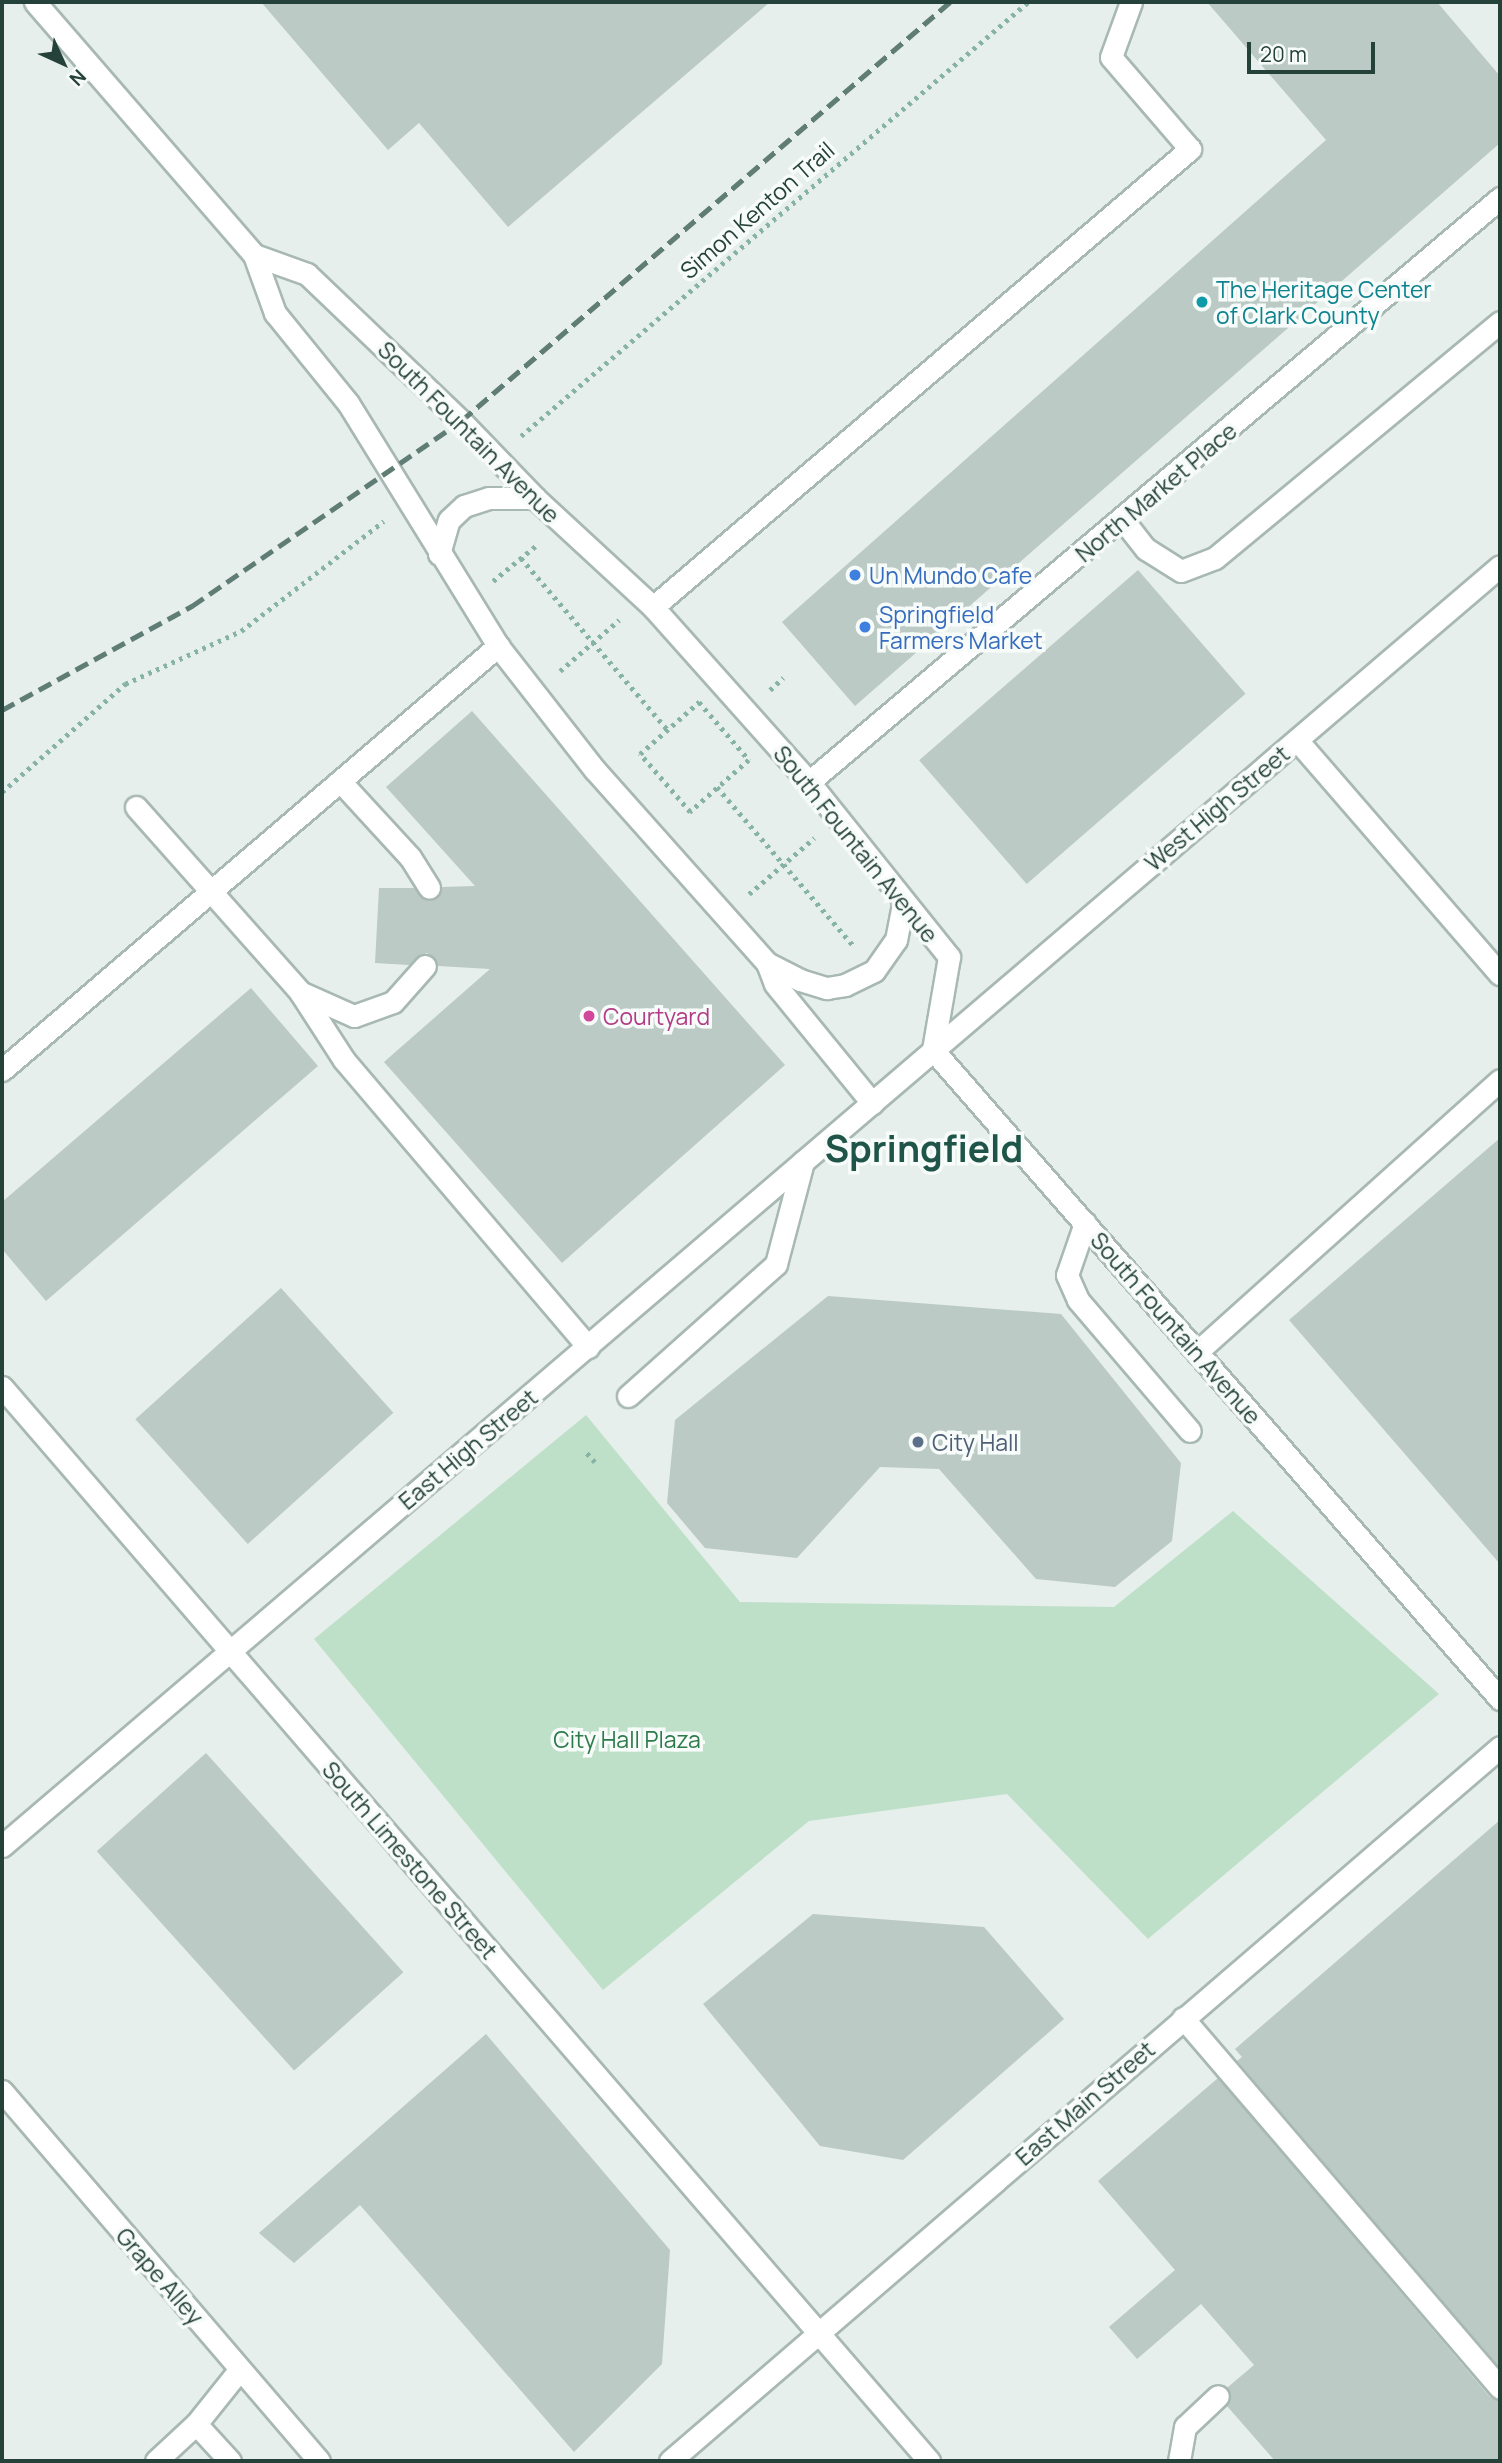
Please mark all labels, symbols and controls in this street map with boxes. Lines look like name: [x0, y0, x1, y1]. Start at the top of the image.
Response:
north arrow: [28, 28, 98, 98]
scale bar: [1250, 28, 1378, 72]
text: 20 m: [1260, 40, 1307, 68]
text: N: [64, 64, 92, 92]
street label: Simon Kenton Trail: [674, 136, 840, 284]
place label: The Heritage Center of Clark County: [1216, 275, 1432, 329]
marker: The Heritage Center of Clark County: [1194, 294, 1210, 310]
street label: South Fountain Avenue: [372, 335, 566, 529]
street label: North Market Place: [1070, 417, 1242, 567]
place label: Un Mundo Cafe: [869, 561, 1032, 589]
marker: Un Mundo Cafe: [847, 567, 863, 583]
place label: Springfield Farmers Market: [879, 600, 1043, 654]
marker: Springfield Farmers Market: [857, 619, 873, 635]
street label: South Fountain Avenue: [768, 740, 944, 948]
street label: West High Street: [1139, 740, 1295, 876]
place label: Courtyard: [603, 1002, 710, 1030]
marker: Courtyard: [581, 1008, 597, 1024]
district label: Springfield: [825, 1126, 1023, 1170]
street label: South Fountain Avenue: [1085, 1226, 1267, 1430]
street label: East High Street: [393, 1383, 543, 1515]
place label: City Hall: [932, 1428, 1019, 1456]
marker: City Hall: [910, 1434, 926, 1450]
park label: City Hall Plaza: [553, 1725, 701, 1753]
street label: South Limestone Street: [317, 1756, 503, 1964]
street label: East Main Street: [1010, 2035, 1160, 2171]
street label: Grape Alley: [111, 2222, 209, 2330]

